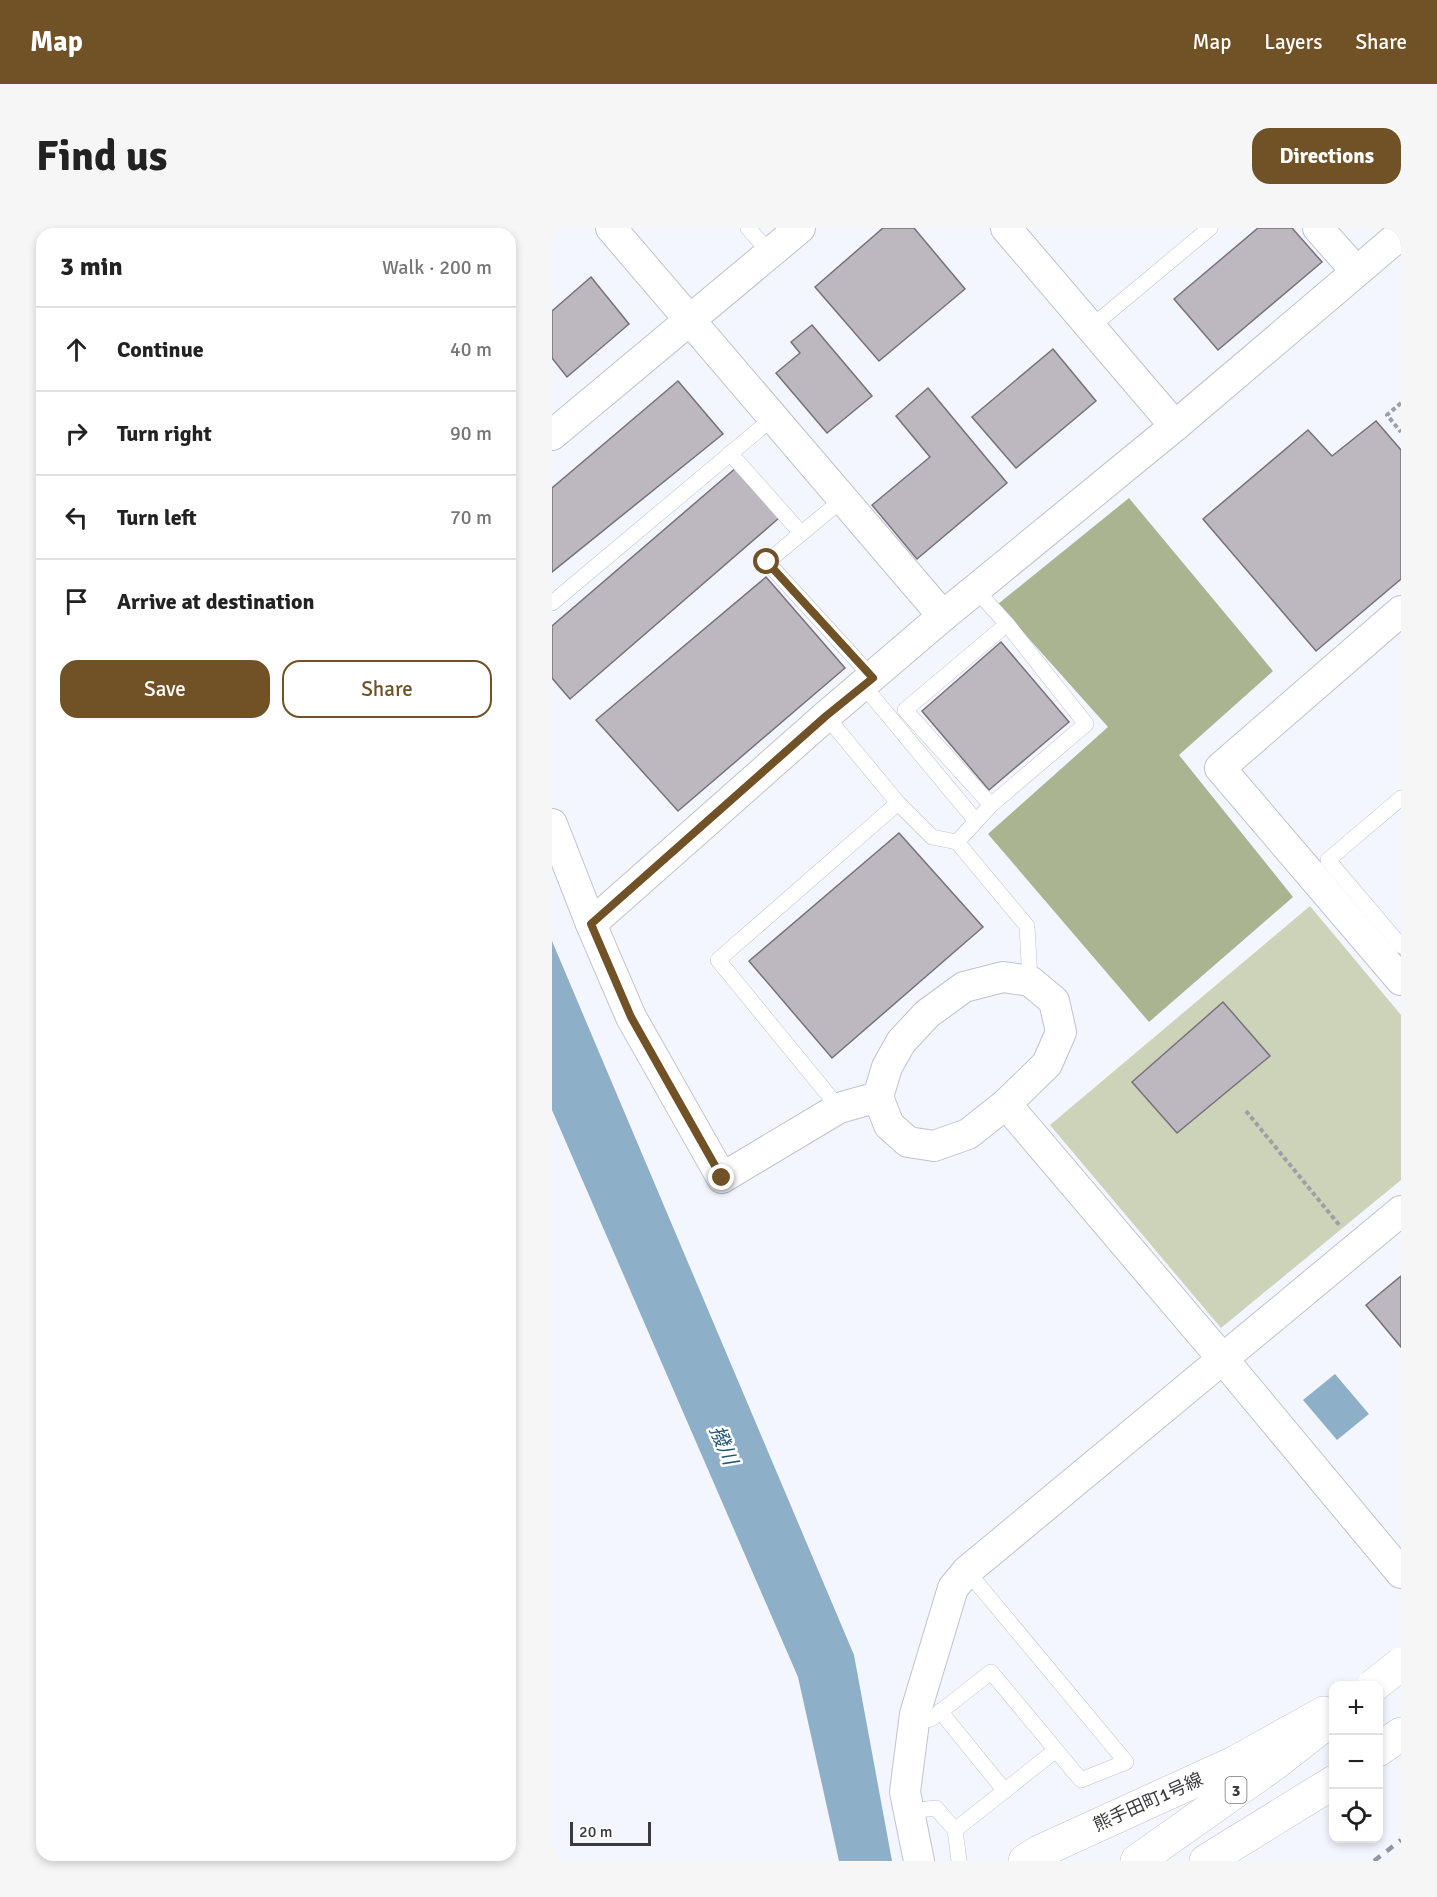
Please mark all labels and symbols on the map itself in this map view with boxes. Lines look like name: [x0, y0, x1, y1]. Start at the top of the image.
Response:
route start: [753, 548, 779, 574]
route end: [708, 1164, 734, 1190]
water label: 撥川: [704, 1422, 744, 1470]
street label: 熊手田町1号線: [1090, 1768, 1206, 1836]
road number: 3: [1226, 1777, 1246, 1803]
scale bar: [570, 1819, 651, 1846]

